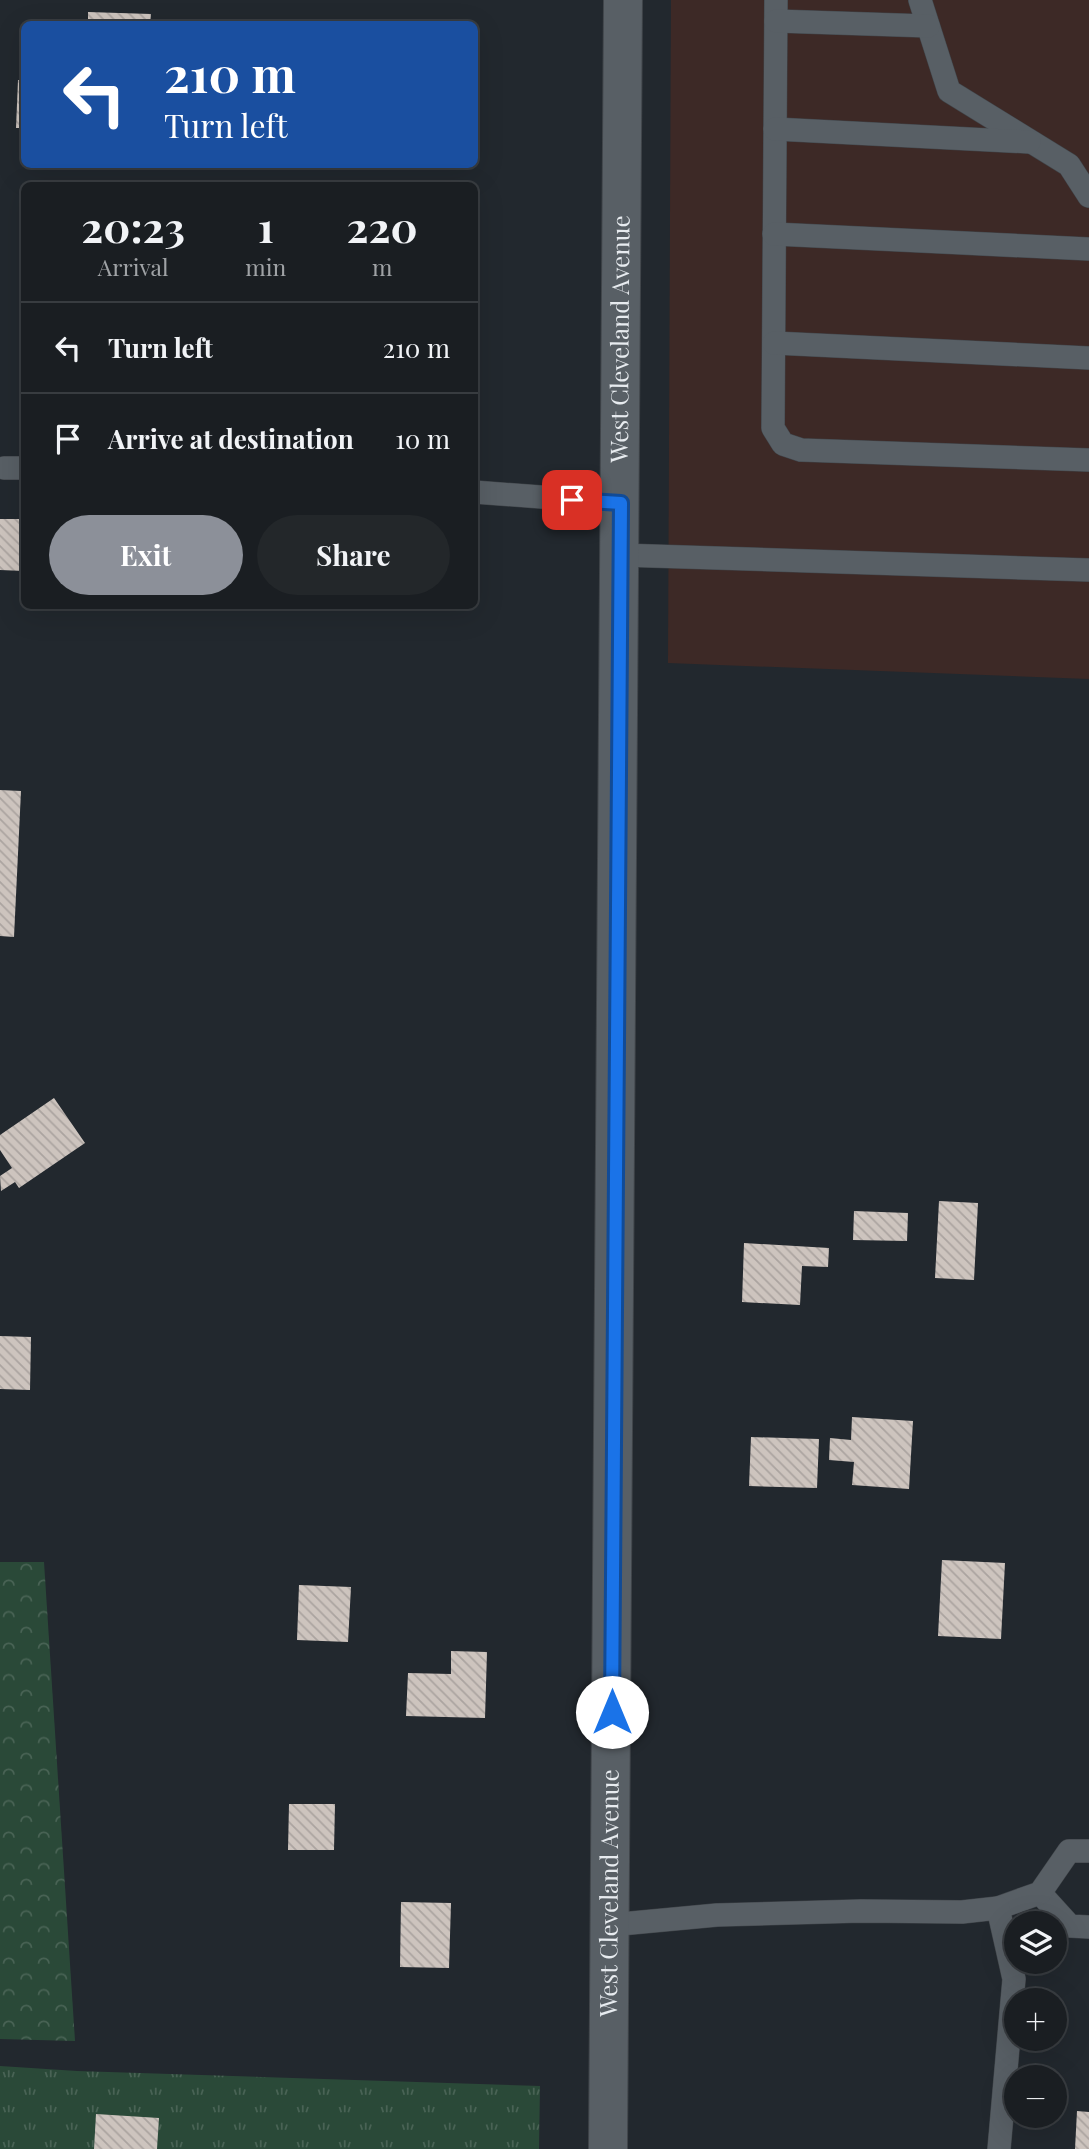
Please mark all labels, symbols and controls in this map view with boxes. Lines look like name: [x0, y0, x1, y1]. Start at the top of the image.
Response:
text: 210 m: [164, 40, 296, 105]
icon: left: [49, 49, 140, 140]
text: Turn left: [164, 103, 288, 146]
text: 20:23: [81, 198, 185, 254]
text: 1: [258, 198, 274, 254]
text: 220: [347, 198, 418, 254]
street label: West Cleveland Avenue: [602, 215, 635, 464]
text: Arrival: [98, 251, 169, 282]
text: min: [245, 251, 286, 282]
text: m: [372, 251, 392, 282]
icon: left: [49, 329, 87, 367]
text: Turn left: [108, 330, 213, 365]
text: 210 m: [383, 330, 450, 365]
icon: arrive: [49, 420, 87, 458]
text: Arrive at destination: [108, 421, 354, 456]
text: 10 m: [395, 421, 450, 456]
pin: [542, 470, 602, 530]
icon: arrive: [553, 481, 591, 519]
button: Exit: [49, 515, 243, 595]
button: Share: [257, 515, 450, 595]
position arrow: [575, 1675, 649, 1749]
street label: West Cleveland Avenue: [591, 1769, 625, 2018]
map controls: [1004, 1911, 1067, 2128]
button: layers: [1004, 1911, 1067, 1974]
button: +: [1004, 1988, 1067, 2051]
button: −: [1004, 2065, 1067, 2128]

